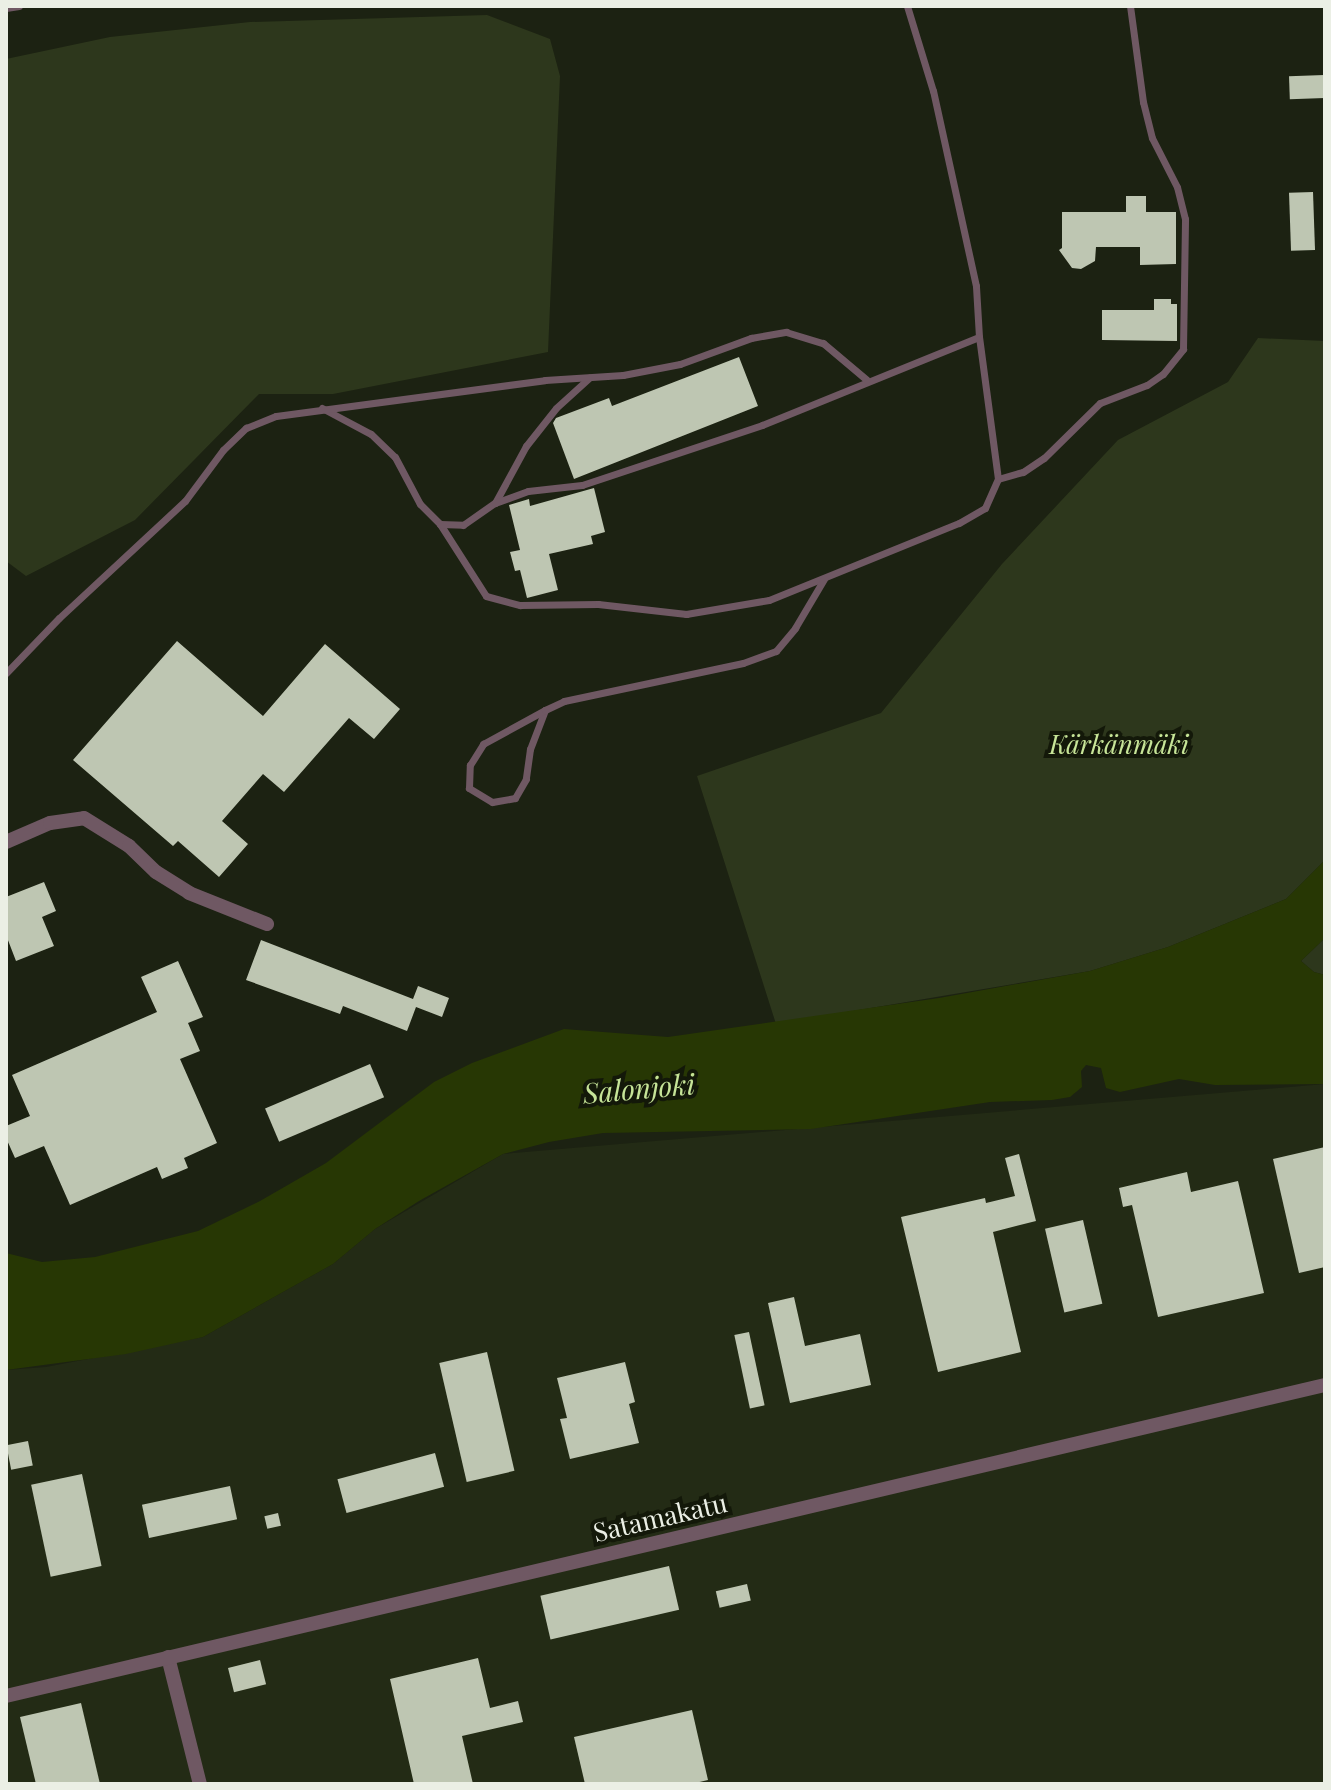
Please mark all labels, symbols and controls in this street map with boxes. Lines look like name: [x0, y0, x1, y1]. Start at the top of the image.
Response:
park label: Kärkänmäki: [1049, 728, 1189, 760]
water label: Salonjoki: [582, 1066, 696, 1110]
street label: Satamakatu: [590, 1486, 730, 1548]

